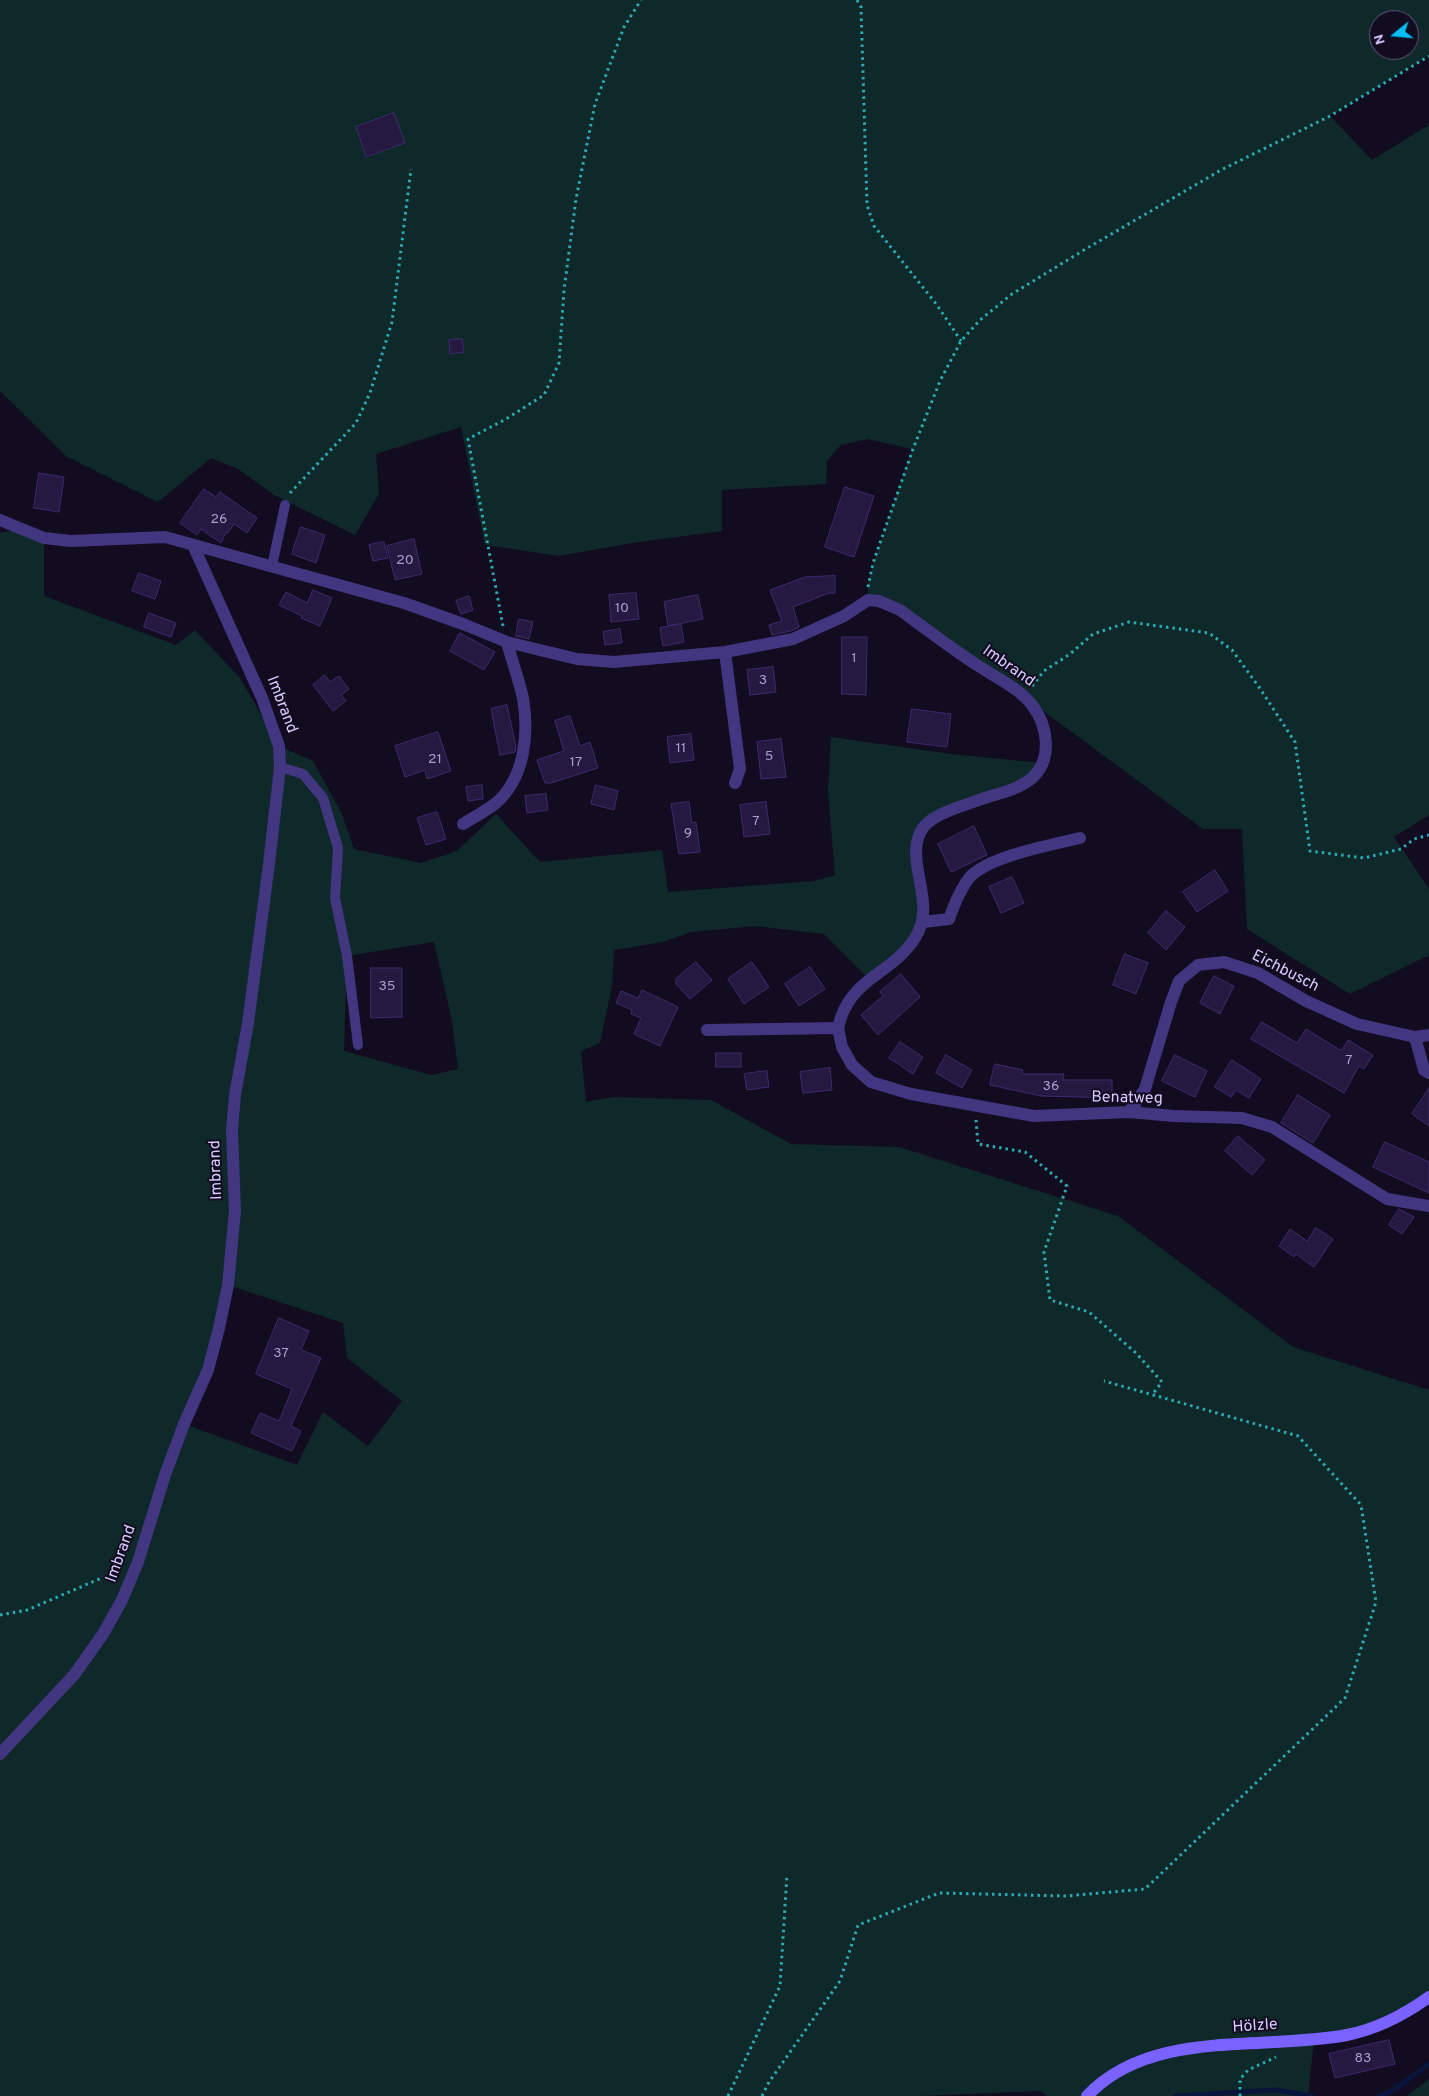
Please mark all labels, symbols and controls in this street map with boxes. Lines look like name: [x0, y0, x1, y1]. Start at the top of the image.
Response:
north arrow: [1369, 10, 1419, 60]
text: N: [1371, 32, 1390, 47]
house number: 26: [211, 512, 227, 528]
house number: 20: [396, 553, 414, 569]
house number: 10: [615, 601, 629, 617]
street label: Imbrand: [978, 642, 1038, 692]
house number: 1: [851, 651, 857, 667]
house number: 3: [759, 673, 767, 689]
street label: Imbrand: [261, 674, 301, 736]
house number: 11: [676, 741, 686, 757]
house number: 5: [765, 749, 773, 765]
house number: 21: [428, 752, 442, 768]
house number: 17: [570, 755, 582, 771]
house number: 7: [752, 814, 760, 830]
house number: 9: [684, 826, 692, 842]
street label: Eichbusch: [1248, 947, 1322, 997]
house number: 35: [378, 979, 396, 995]
house number: 7: [1345, 1053, 1353, 1069]
house number: 36: [1043, 1079, 1059, 1095]
street label: Benatweg: [1091, 1089, 1163, 1109]
street label: Imbrand: [206, 1140, 228, 1200]
house number: 37: [273, 1346, 289, 1362]
street label: Imbrand: [103, 1523, 141, 1585]
street label: Hölzle: [1232, 2016, 1278, 2038]
house number: 83: [1355, 2051, 1371, 2067]

